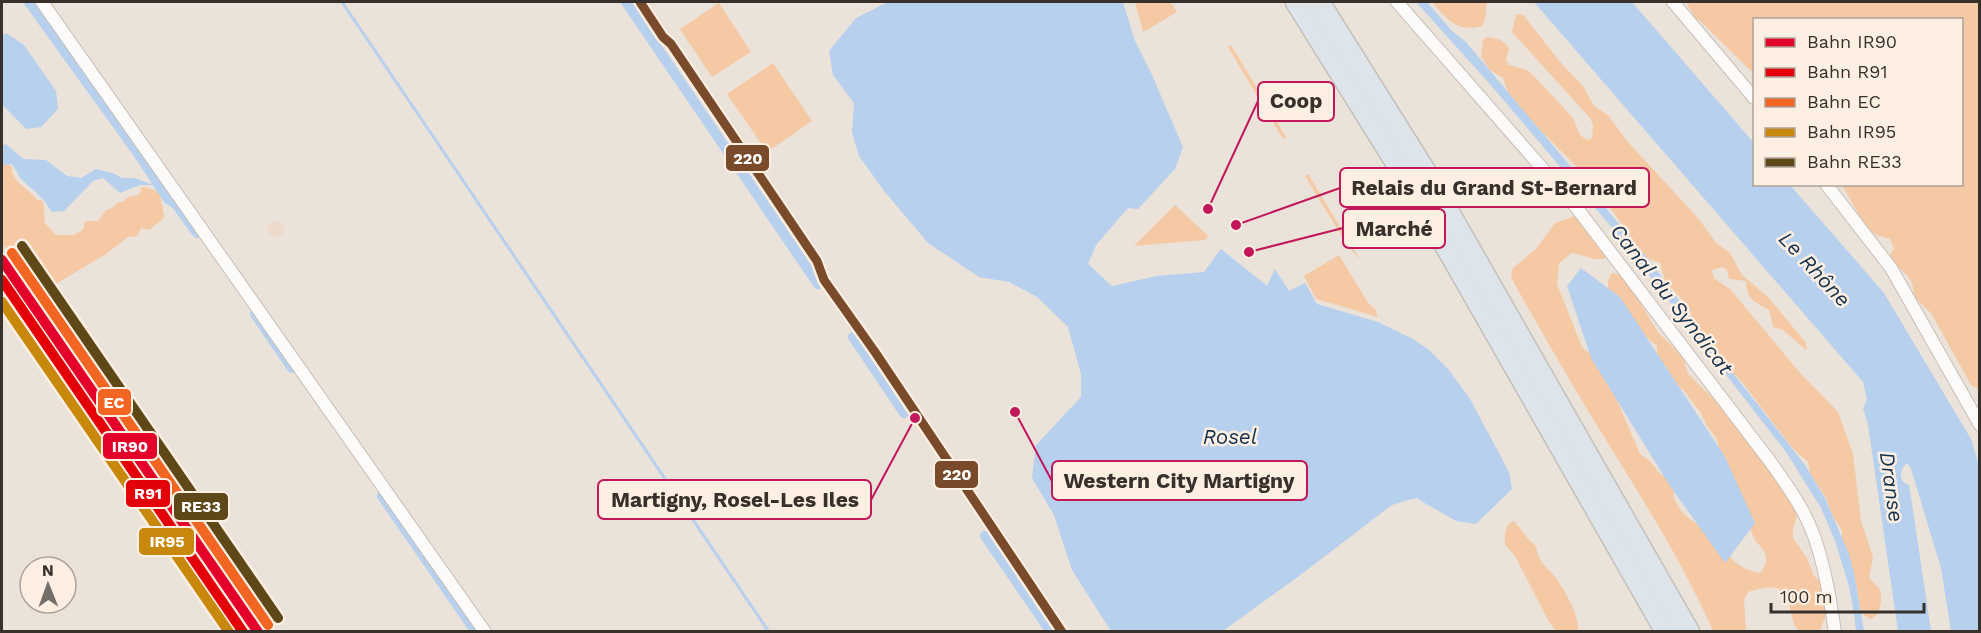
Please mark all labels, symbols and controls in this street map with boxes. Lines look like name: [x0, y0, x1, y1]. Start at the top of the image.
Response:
legend: [1753, 18, 1963, 186]
text: Bahn IR90: [1807, 31, 1897, 52]
text: Bahn R91: [1807, 61, 1887, 82]
callout: Coop: [1258, 82, 1334, 121]
text: Coop: [1270, 88, 1322, 113]
text: Bahn EC: [1807, 91, 1881, 112]
text: Bahn IR95: [1807, 121, 1896, 142]
line badge: 220: [725, 144, 770, 172]
text: 220: [733, 149, 763, 168]
text: Bahn RE33: [1807, 151, 1902, 172]
callout: Relais du Grand St-Bernard: [1340, 168, 1649, 207]
text: Relais du Grand St-Bernard: [1351, 175, 1637, 200]
callout: Marché: [1343, 209, 1445, 248]
text: Marché: [1355, 216, 1433, 241]
water label: Canal du Syndicat: [1605, 219, 1739, 380]
water label: Le Rhône: [1774, 226, 1856, 312]
line badge: EC: [97, 388, 132, 416]
text: EC: [104, 393, 125, 412]
water label: Rosel: [1203, 424, 1257, 449]
line badge: IR90: [102, 432, 158, 460]
text: IR90: [112, 437, 148, 456]
water label: Dranse: [1875, 450, 1909, 524]
line badge: 220: [934, 460, 979, 489]
callout: Western City Martigny: [1052, 461, 1307, 500]
text: 220: [942, 465, 972, 484]
text: Western City Martigny: [1064, 468, 1295, 493]
line badge: R91: [125, 479, 171, 508]
callout: Martigny, Rosel-Les Iles: [598, 480, 871, 519]
text: R91: [134, 484, 162, 503]
text: Martigny, Rosel-Les Iles: [611, 487, 859, 512]
line badge: RE33: [173, 492, 229, 521]
text: RE33: [181, 497, 221, 516]
line badge: IR95: [138, 527, 195, 556]
text: IR95: [149, 532, 185, 551]
north arrow: [18, 555, 78, 615]
text: N: [42, 561, 54, 580]
scale bar: [1771, 576, 1924, 614]
text: 100 m: [1780, 586, 1833, 607]

